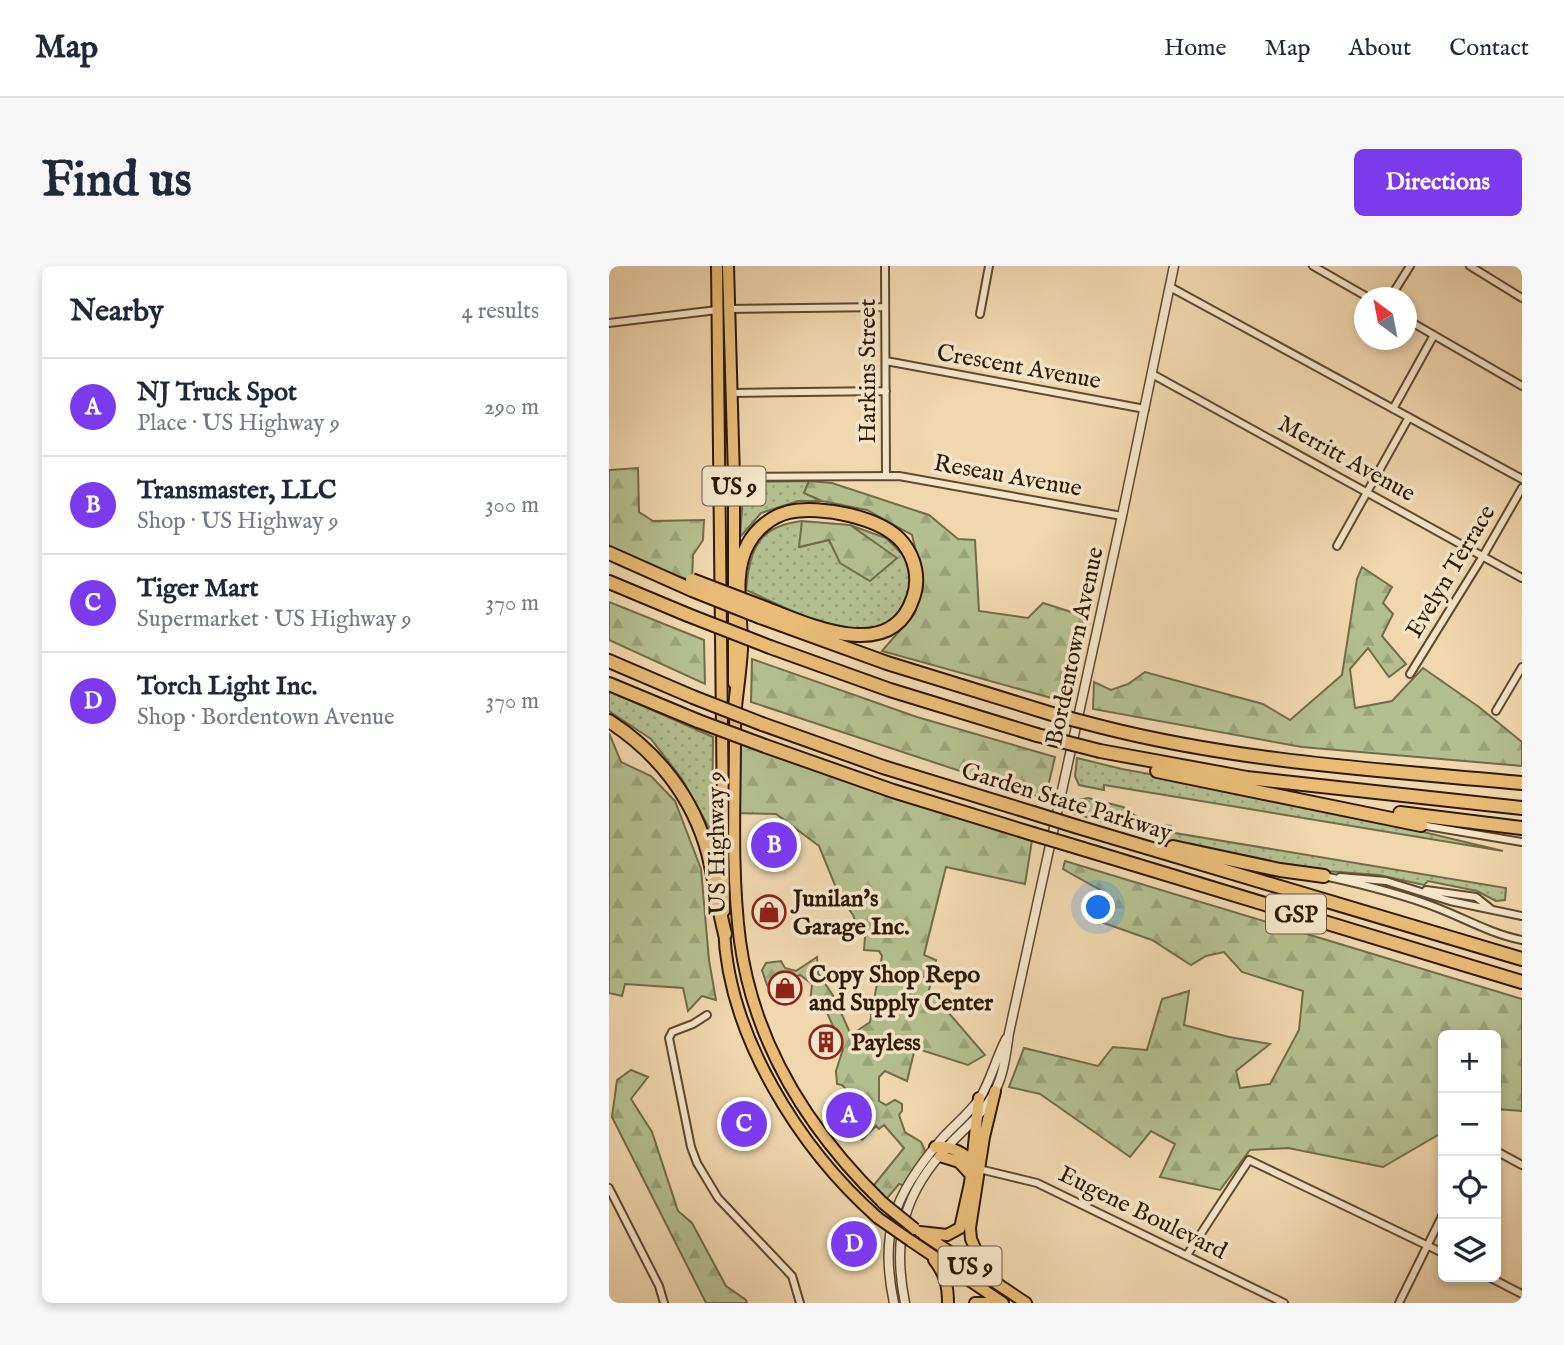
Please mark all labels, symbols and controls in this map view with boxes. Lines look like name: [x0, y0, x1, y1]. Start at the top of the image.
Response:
text: Map: [35, 27, 98, 69]
text: Home: [1164, 33, 1227, 64]
text: Map: [1265, 33, 1311, 64]
text: About: [1349, 33, 1411, 64]
text: Contact: [1449, 33, 1529, 64]
button: Directions: [1354, 149, 1522, 216]
text: Find us: [42, 151, 192, 213]
north arrow: [1354, 287, 1417, 350]
text: Nearby: [70, 293, 163, 331]
text: 4 results: [461, 297, 539, 326]
street label: Harkins Street: [853, 298, 884, 444]
street label: Crescent Avenue: [934, 338, 1103, 397]
text: NJ Truck Spot: [137, 376, 297, 409]
text: A: [85, 393, 101, 422]
text: 290 m: [484, 393, 539, 422]
text: Place · US Highway 9: [137, 409, 340, 438]
street label: Merritt Avenue: [1272, 409, 1420, 510]
street label: Reseau Avenue: [931, 448, 1084, 505]
road number: US 9: [703, 466, 765, 506]
text: Transmaster, LLC: [137, 474, 337, 507]
text: B: [85, 491, 101, 520]
text: 300 m: [485, 491, 539, 520]
street label: Evelyn Terrace: [1399, 500, 1503, 644]
text: Shop · US Highway 9: [137, 507, 339, 536]
street label: Bordentown Avenue: [1039, 544, 1112, 748]
text: Tiger Mart: [137, 572, 258, 605]
text: C: [85, 589, 101, 618]
text: 370 m: [486, 589, 539, 618]
text: Supermarket · US Highway 9: [137, 605, 412, 634]
text: Torch Light Inc.: [137, 670, 317, 703]
text: D: [84, 687, 102, 716]
text: 370 m: [486, 687, 539, 716]
text: Shop · Bordentown Avenue: [137, 703, 395, 732]
street label: Garden State Parkway: [957, 756, 1176, 849]
street label: US Highway 9: [701, 771, 734, 915]
pin: B: [751, 819, 797, 871]
place label: Junilan's Garage Inc.: [790, 884, 909, 943]
your location: [1081, 890, 1115, 924]
shop icon: Junilan's Garage Inc.: [750, 893, 788, 931]
road number: GSP: [1266, 894, 1326, 934]
place label: Copy Shop Repo and Supply Center: [809, 960, 993, 1019]
shop icon: Copy Shop Repo and Supply Center: [766, 969, 804, 1007]
building icon: Payless: [807, 1023, 845, 1061]
place label: Payless: [851, 1028, 921, 1059]
map controls: [1438, 1030, 1501, 1282]
button: +: [1438, 1030, 1501, 1093]
pin: A: [826, 1089, 872, 1141]
button: −: [1438, 1093, 1501, 1156]
pin: C: [721, 1098, 767, 1150]
button: locate: [1438, 1156, 1501, 1219]
street label: Eugene Boulevard: [1053, 1159, 1232, 1268]
pin: D: [831, 1218, 877, 1270]
button: layers: [1438, 1219, 1501, 1282]
road number: US 9: [939, 1247, 1001, 1286]

